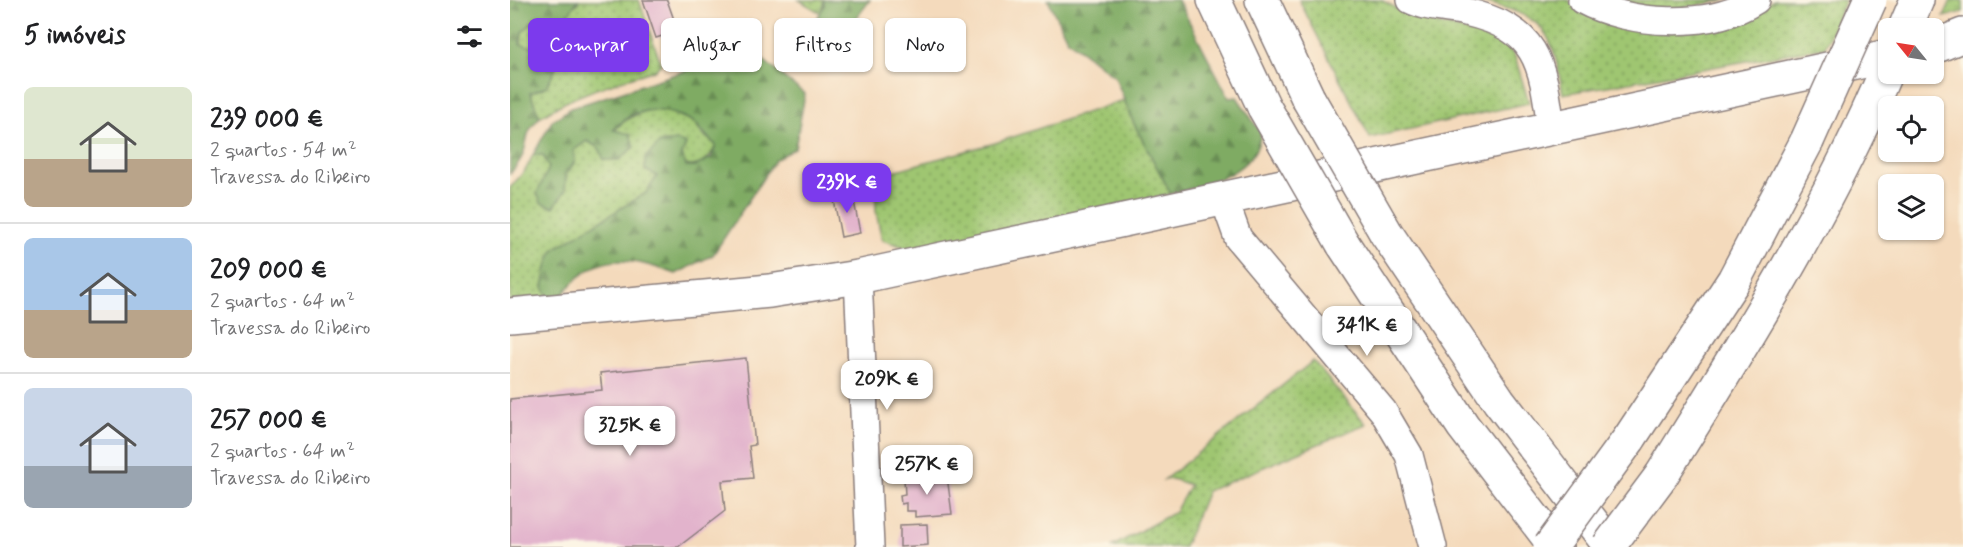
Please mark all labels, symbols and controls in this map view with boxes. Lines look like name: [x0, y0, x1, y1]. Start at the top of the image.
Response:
chip: Comprar: [528, 18, 649, 72]
chip: Alugar: [661, 18, 762, 72]
chip: Filtros: [774, 18, 873, 72]
chip: Novo: [885, 18, 966, 72]
north arrow: [1878, 18, 1944, 84]
map controls: [1878, 18, 1944, 240]
text: 5 imóveis: [24, 19, 126, 53]
icon: filters: [453, 20, 486, 53]
button: locate: [1878, 96, 1944, 162]
text: 239 000 €: [210, 103, 324, 137]
icon: home: [72, 111, 144, 183]
text: 2 quartos · 54 m²: [210, 137, 357, 164]
pin: 239K €: [798, 163, 896, 214]
text: Travessa do Ribeiro: [210, 164, 371, 191]
text: 239K €: [816, 169, 878, 196]
button: layers: [1878, 174, 1944, 240]
text: 209 000 €: [210, 254, 327, 288]
icon: home: [72, 262, 144, 334]
text: 2 quartos · 64 m²: [210, 288, 355, 315]
pin: 341K €: [1318, 306, 1416, 357]
text: 341K €: [1336, 312, 1398, 339]
text: Travessa do Ribeiro: [210, 315, 371, 342]
pin: 209K €: [838, 360, 936, 411]
text: 209K €: [855, 366, 919, 393]
text: 257 000 €: [210, 404, 327, 438]
pin: 325K €: [581, 406, 679, 457]
icon: home: [72, 412, 144, 484]
text: 325K €: [598, 412, 662, 439]
text: 2 quartos · 64 m²: [210, 438, 355, 465]
pin: 257K €: [878, 445, 976, 496]
text: 257K €: [895, 451, 959, 478]
text: Travessa do Ribeiro: [210, 465, 371, 492]

